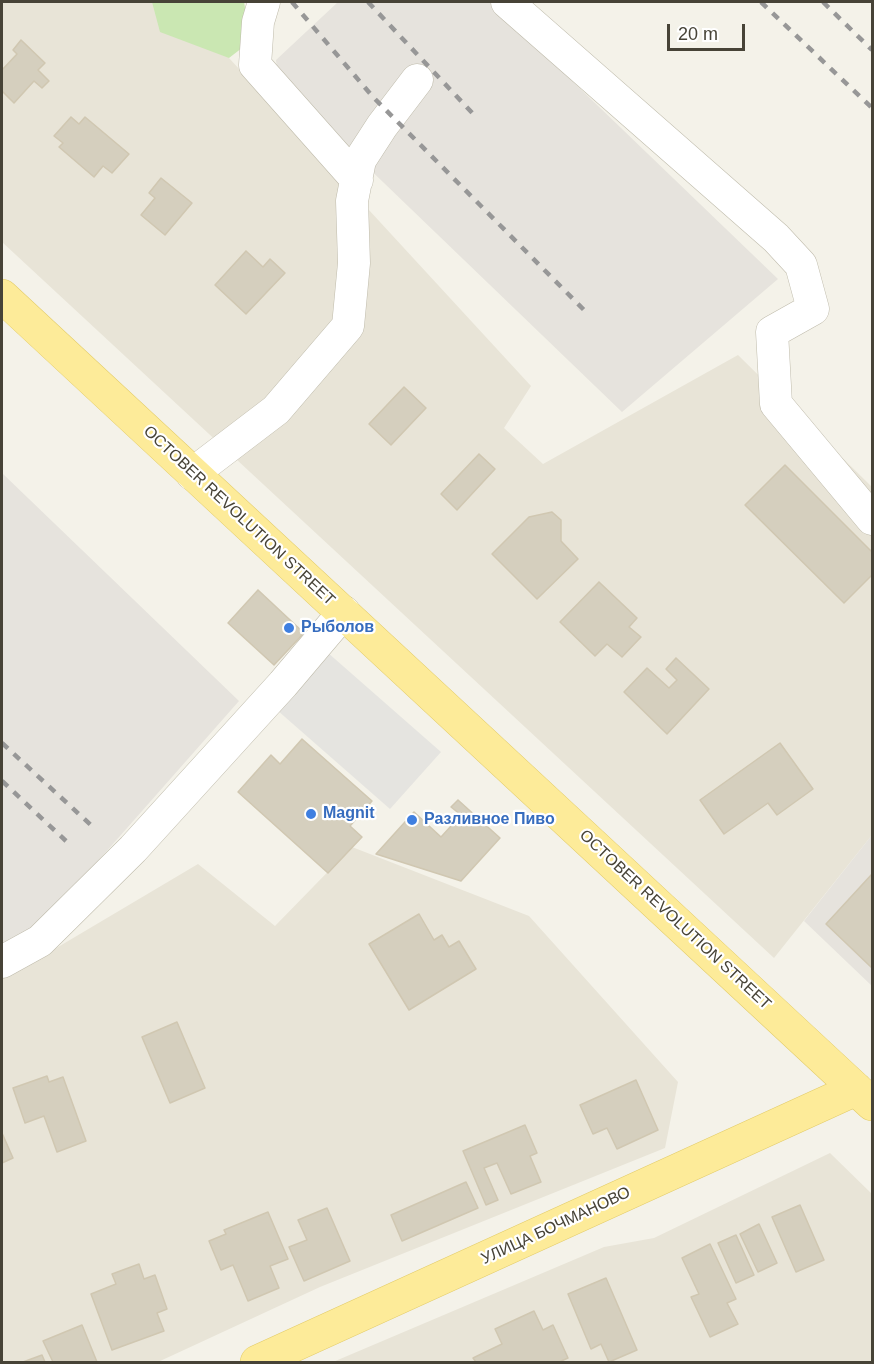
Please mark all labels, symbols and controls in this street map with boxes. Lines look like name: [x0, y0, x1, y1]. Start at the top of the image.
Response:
scale bar: [670, 12, 748, 50]
text: 20 m: [678, 24, 718, 44]
street label: OCTOBER REVOLUTION STREET: [139, 422, 339, 610]
place label: Рыболов: [301, 618, 374, 638]
marker: Рыболов: [282, 621, 296, 635]
place label: Magnit: [323, 804, 375, 824]
marker: Magnit: [304, 807, 318, 821]
place label: Разливное Пиво: [424, 810, 555, 830]
marker: Разливное Пиво: [405, 813, 419, 827]
street label: OCTOBER REVOLUTION STREET: [575, 826, 775, 1014]
street label: УЛИЦА БОЧМАНОВО: [478, 1183, 634, 1269]

